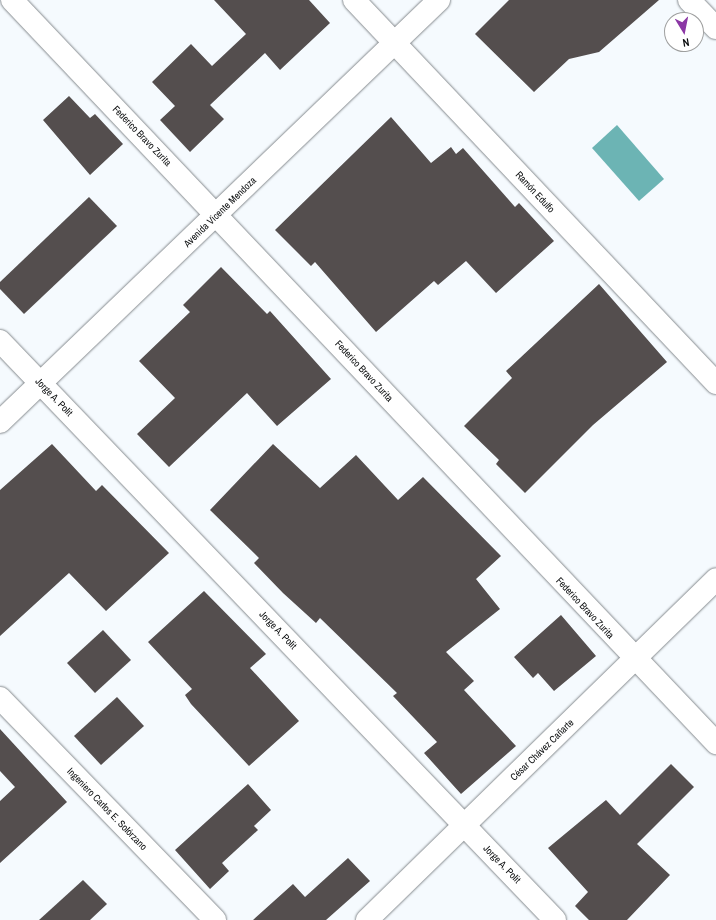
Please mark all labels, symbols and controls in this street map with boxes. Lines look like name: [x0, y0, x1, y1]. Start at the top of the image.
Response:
north arrow: [664, 12, 704, 52]
text: N: [681, 35, 690, 50]
street label: Federico Bravo Zurita: [110, 103, 174, 169]
street label: Ramón Edulfo: [513, 169, 557, 215]
street label: Avenida Vicente Mendoza: [181, 174, 259, 250]
street label: Federico Bravo Zurita: [333, 338, 395, 404]
street label: Jorge A. Polit: [33, 375, 75, 419]
street label: Federico Bravo Zurita: [554, 575, 616, 641]
street label: Jorge A. Polit: [257, 608, 299, 652]
street label: César Chávez Cañarte: [508, 717, 576, 783]
street label: Ingeniero Carlos E. Solórzano: [65, 765, 149, 853]
street label: Jorge A. Polit: [481, 842, 523, 886]

